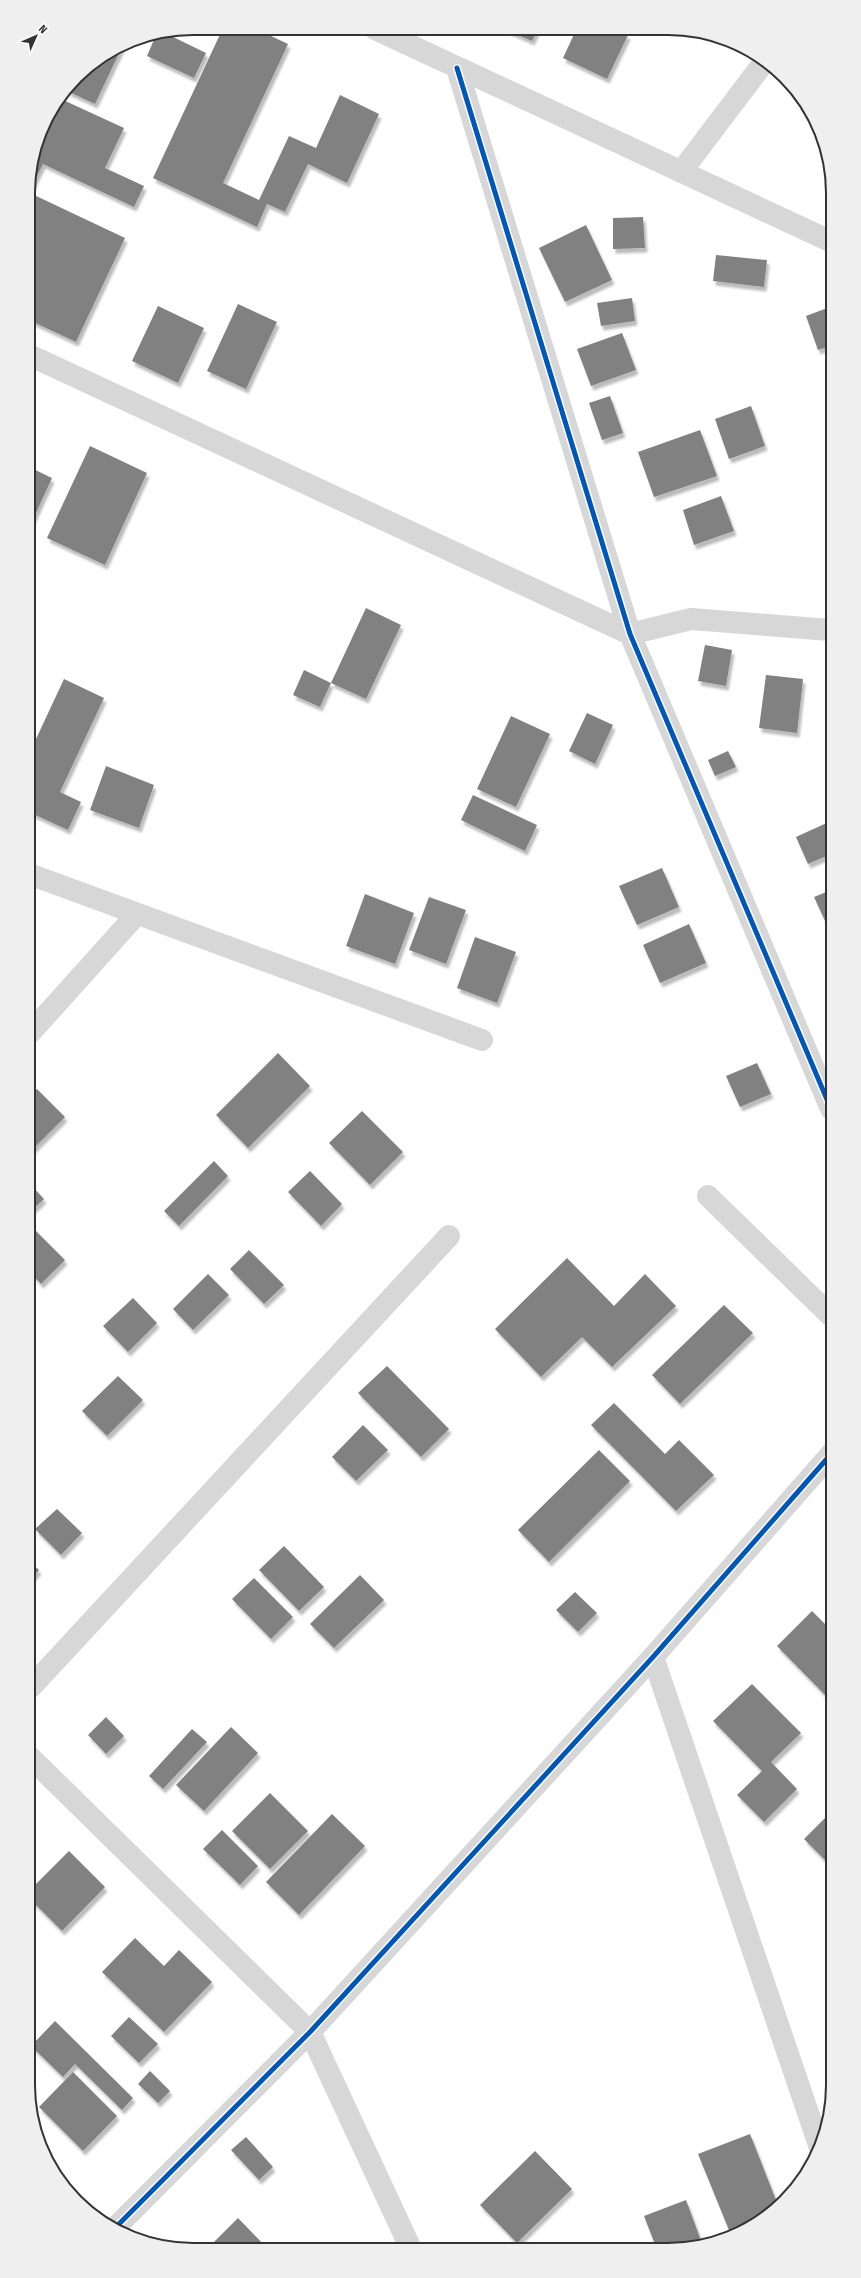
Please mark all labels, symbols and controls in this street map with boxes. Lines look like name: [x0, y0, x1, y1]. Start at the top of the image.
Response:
north arrow: [16, 16, 56, 56]
text: N: [36, 22, 50, 36]

